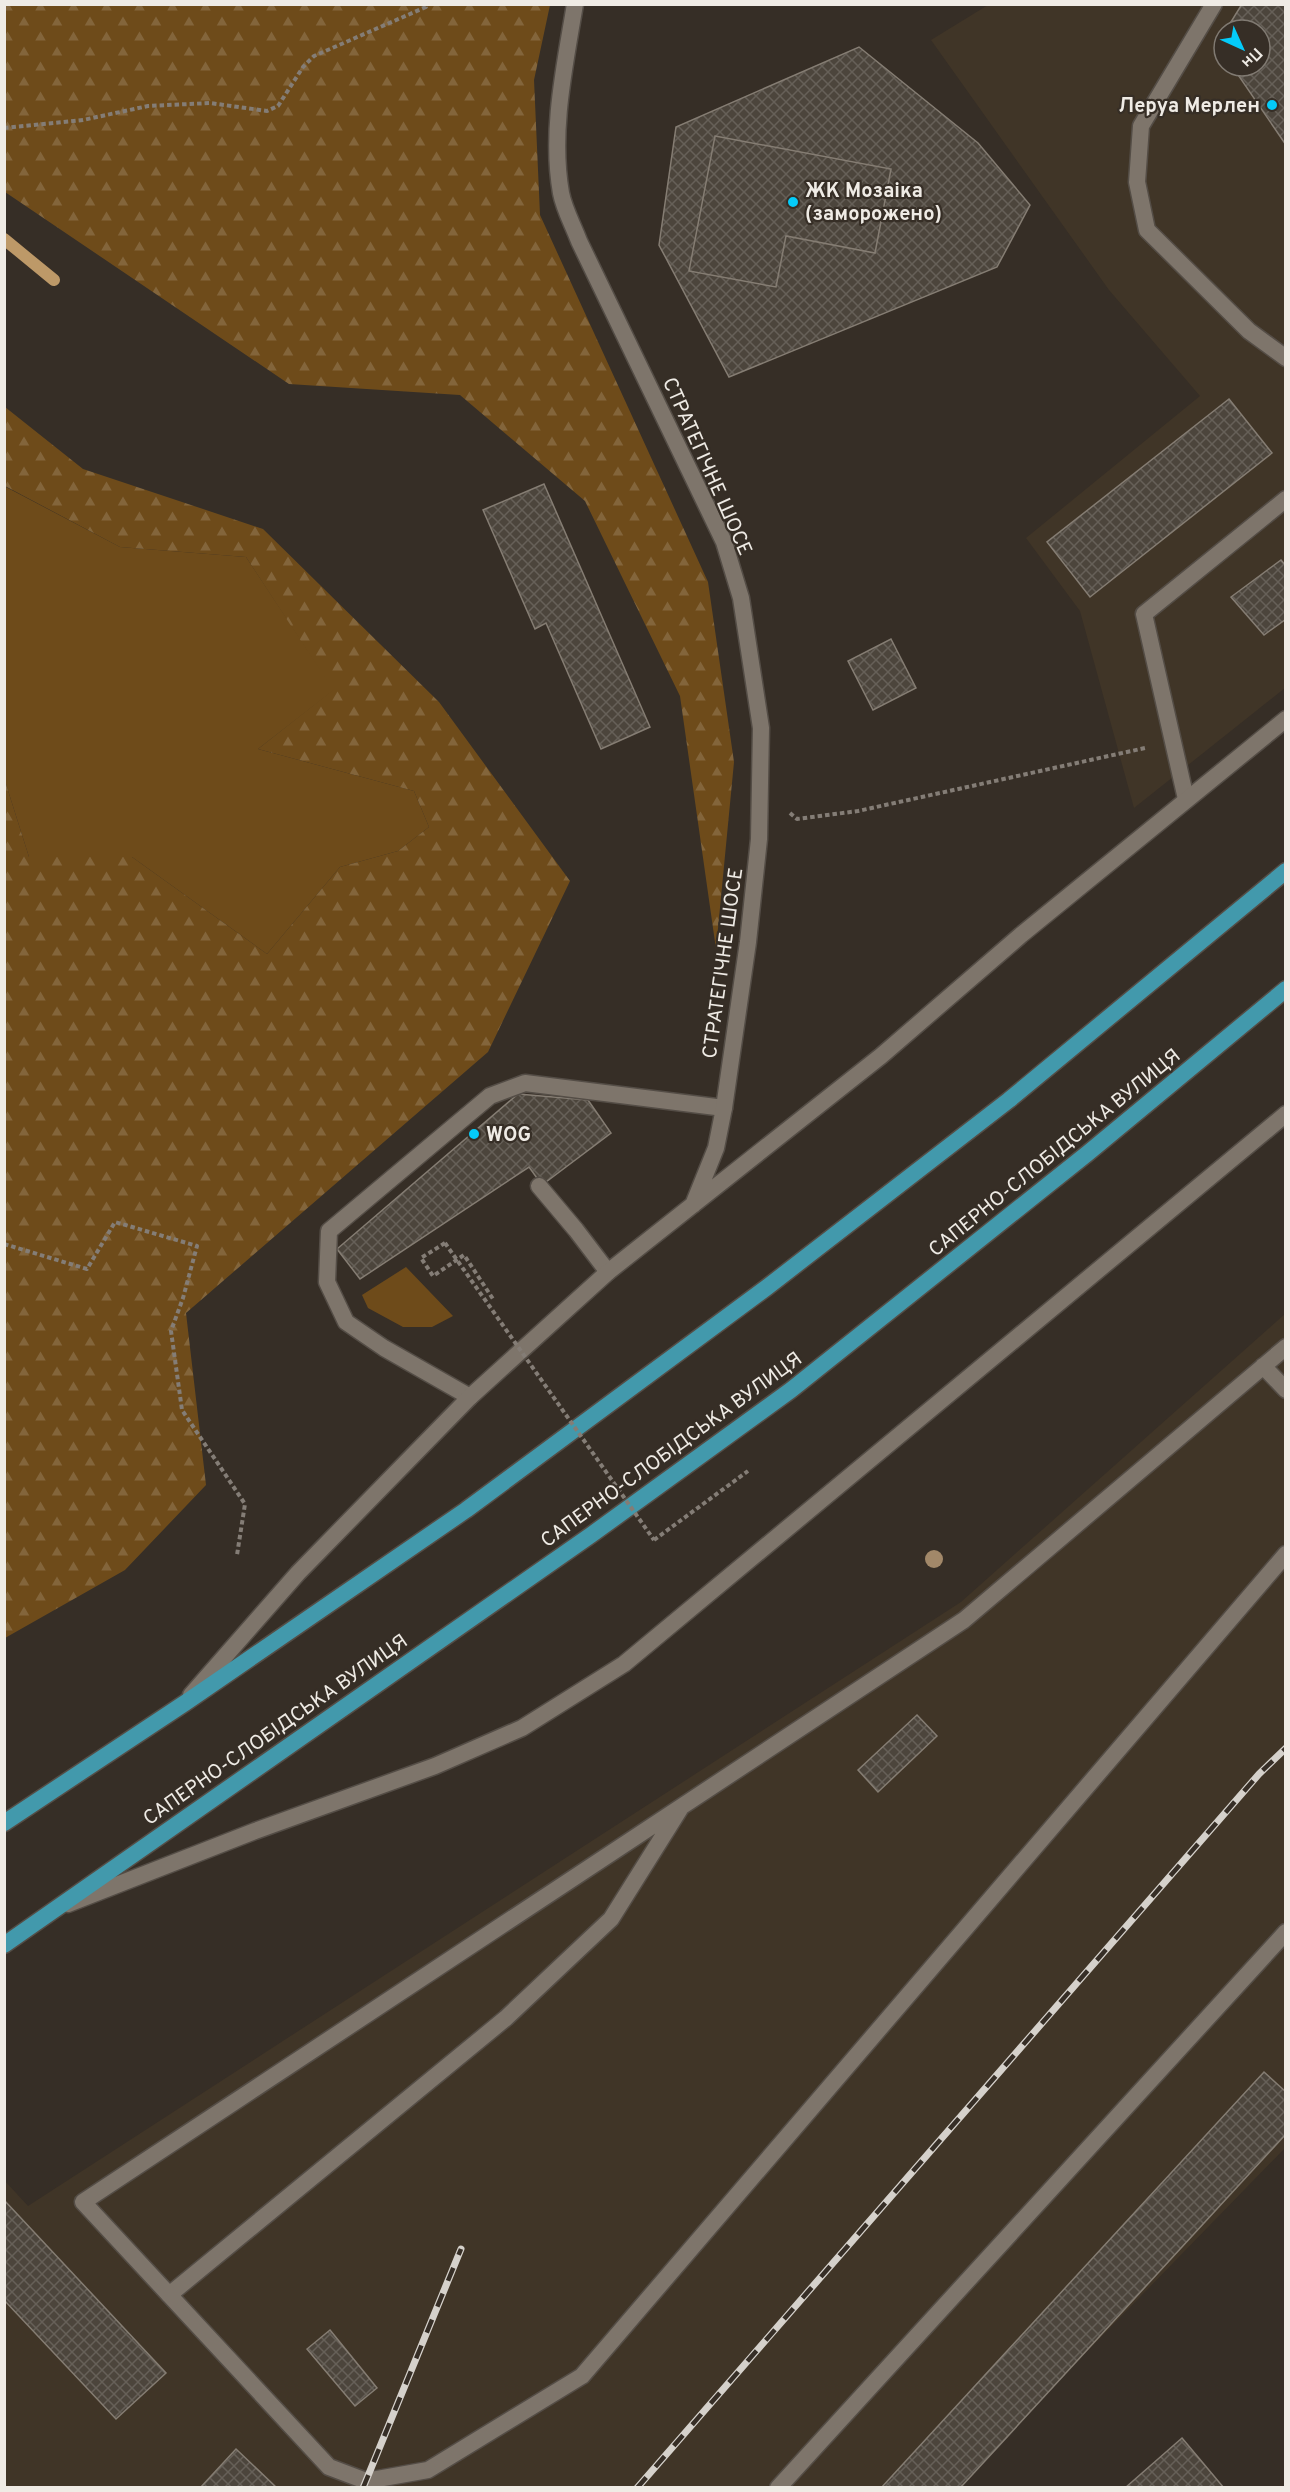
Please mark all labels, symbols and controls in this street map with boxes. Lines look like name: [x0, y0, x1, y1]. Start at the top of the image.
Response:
north arrow: [1212, 18, 1272, 78]
text: Пн: [1236, 42, 1266, 72]
place label: Леруа Мерлен: [1119, 94, 1260, 120]
marker: Леруа Мерлен: [1265, 98, 1279, 112]
place label: ЖК Мозаіка (заморожено): [805, 179, 942, 228]
marker: ЖК Мозаіка (заморожено): [786, 195, 800, 209]
street label: СТРАТЕГІЧНЕ ШОСЕ: [655, 374, 757, 560]
street label: СТРАТЕГІЧНЕ ШОСЕ: [698, 866, 750, 1060]
street label: САПЕРНО-СЛОБІДСЬКА ВУЛИЦЯ: [924, 1044, 1187, 1263]
place label: WOG: [486, 1123, 531, 1149]
marker: WOG: [467, 1127, 481, 1141]
street label: САПЕРНО-СЛОБІДСЬКА ВУЛИЦЯ: [536, 1347, 808, 1554]
street label: САПЕРНО-СЛОБІДСЬКА ВУЛИЦЯ: [139, 1629, 414, 1832]

